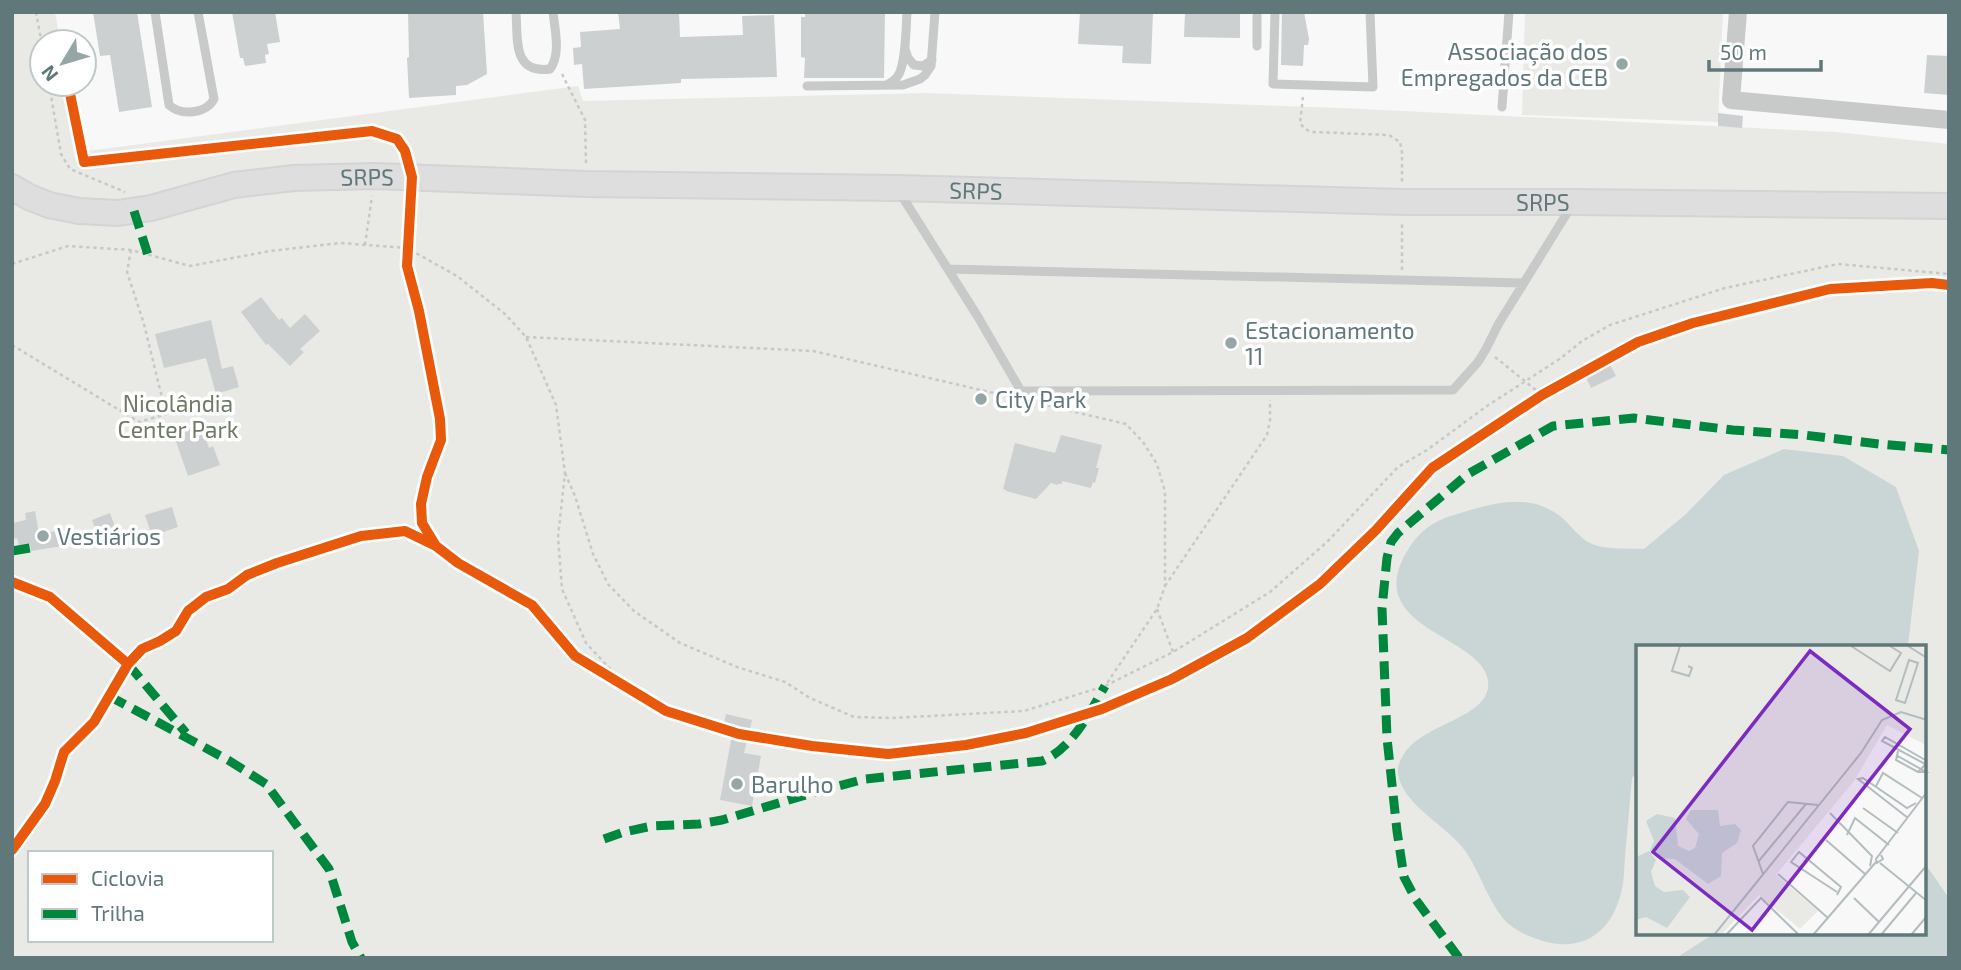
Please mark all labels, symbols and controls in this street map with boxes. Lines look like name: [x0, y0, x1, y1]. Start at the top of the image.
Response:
north arrow: [28, 28, 98, 98]
scale bar: [1709, 28, 1821, 72]
place label: Associação dos Empregados da CEB: [1401, 37, 1608, 91]
text: 50 m: [1720, 39, 1767, 64]
marker: Associação dos Empregados da CEB: [1614, 56, 1630, 72]
text: N: [36, 61, 62, 86]
street label: SRPS: [340, 162, 394, 191]
street label: SRPS: [949, 175, 1003, 205]
street label: SRPS: [1516, 188, 1570, 216]
place label: Estacionamento 11: [1245, 316, 1415, 370]
marker: Estacionamento 11: [1223, 335, 1239, 351]
place label: City Park: [995, 385, 1087, 413]
park label: Nicolândia Center Park: [118, 389, 239, 443]
marker: City Park: [973, 391, 989, 407]
place label: Vestiários: [57, 522, 161, 550]
marker: Vestiários: [35, 528, 51, 544]
inset map: [1636, 645, 1926, 935]
place label: Barulho: [751, 770, 833, 798]
marker: Barulho: [729, 776, 745, 792]
legend: [28, 851, 273, 942]
text: Ciclovia: [91, 865, 164, 890]
text: Trilha: [91, 900, 145, 925]

